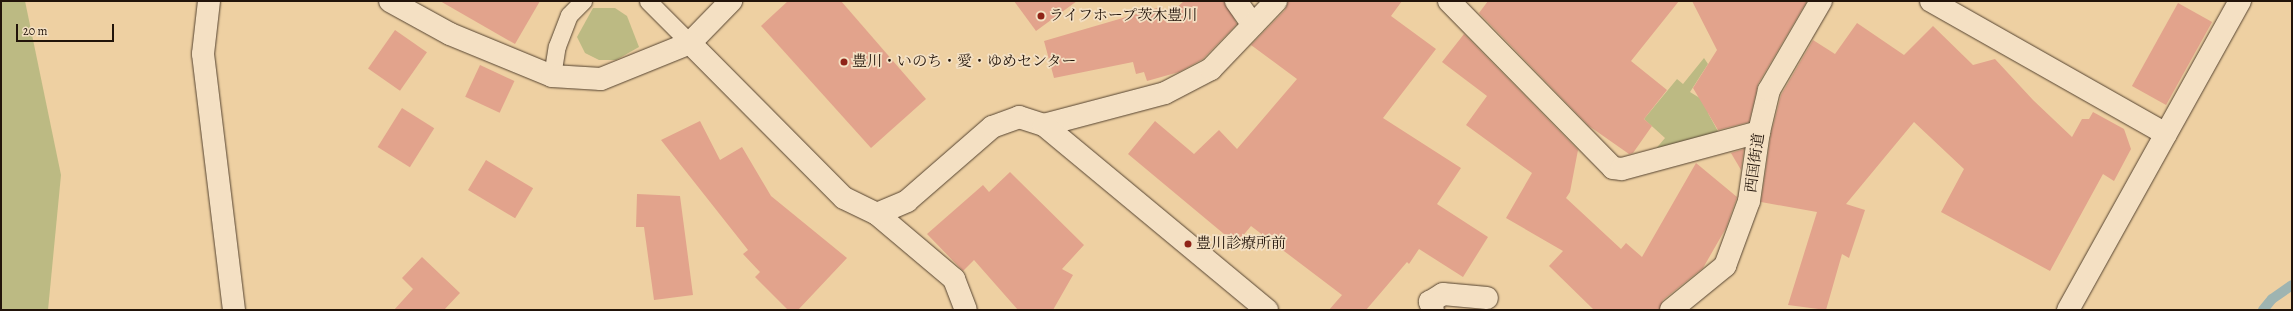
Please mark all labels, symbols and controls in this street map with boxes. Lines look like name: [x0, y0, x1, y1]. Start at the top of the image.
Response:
place label: ライフホープ茨木豊川: [1049, 7, 1199, 25]
marker: ライフホープ茨木豊川: [1036, 11, 1046, 21]
scale bar: [18, 16, 116, 42]
text: 20 m: [23, 23, 47, 39]
place label: 豊川・いのち・愛・ゆめセンター: [852, 53, 1077, 71]
marker: 豊川・いのち・愛・ゆめセンター: [839, 57, 849, 67]
street label: 西国街道: [1742, 132, 1768, 194]
place label: 豊川診療所前: [1196, 235, 1286, 253]
marker: 豊川診療所前: [1183, 239, 1193, 249]

